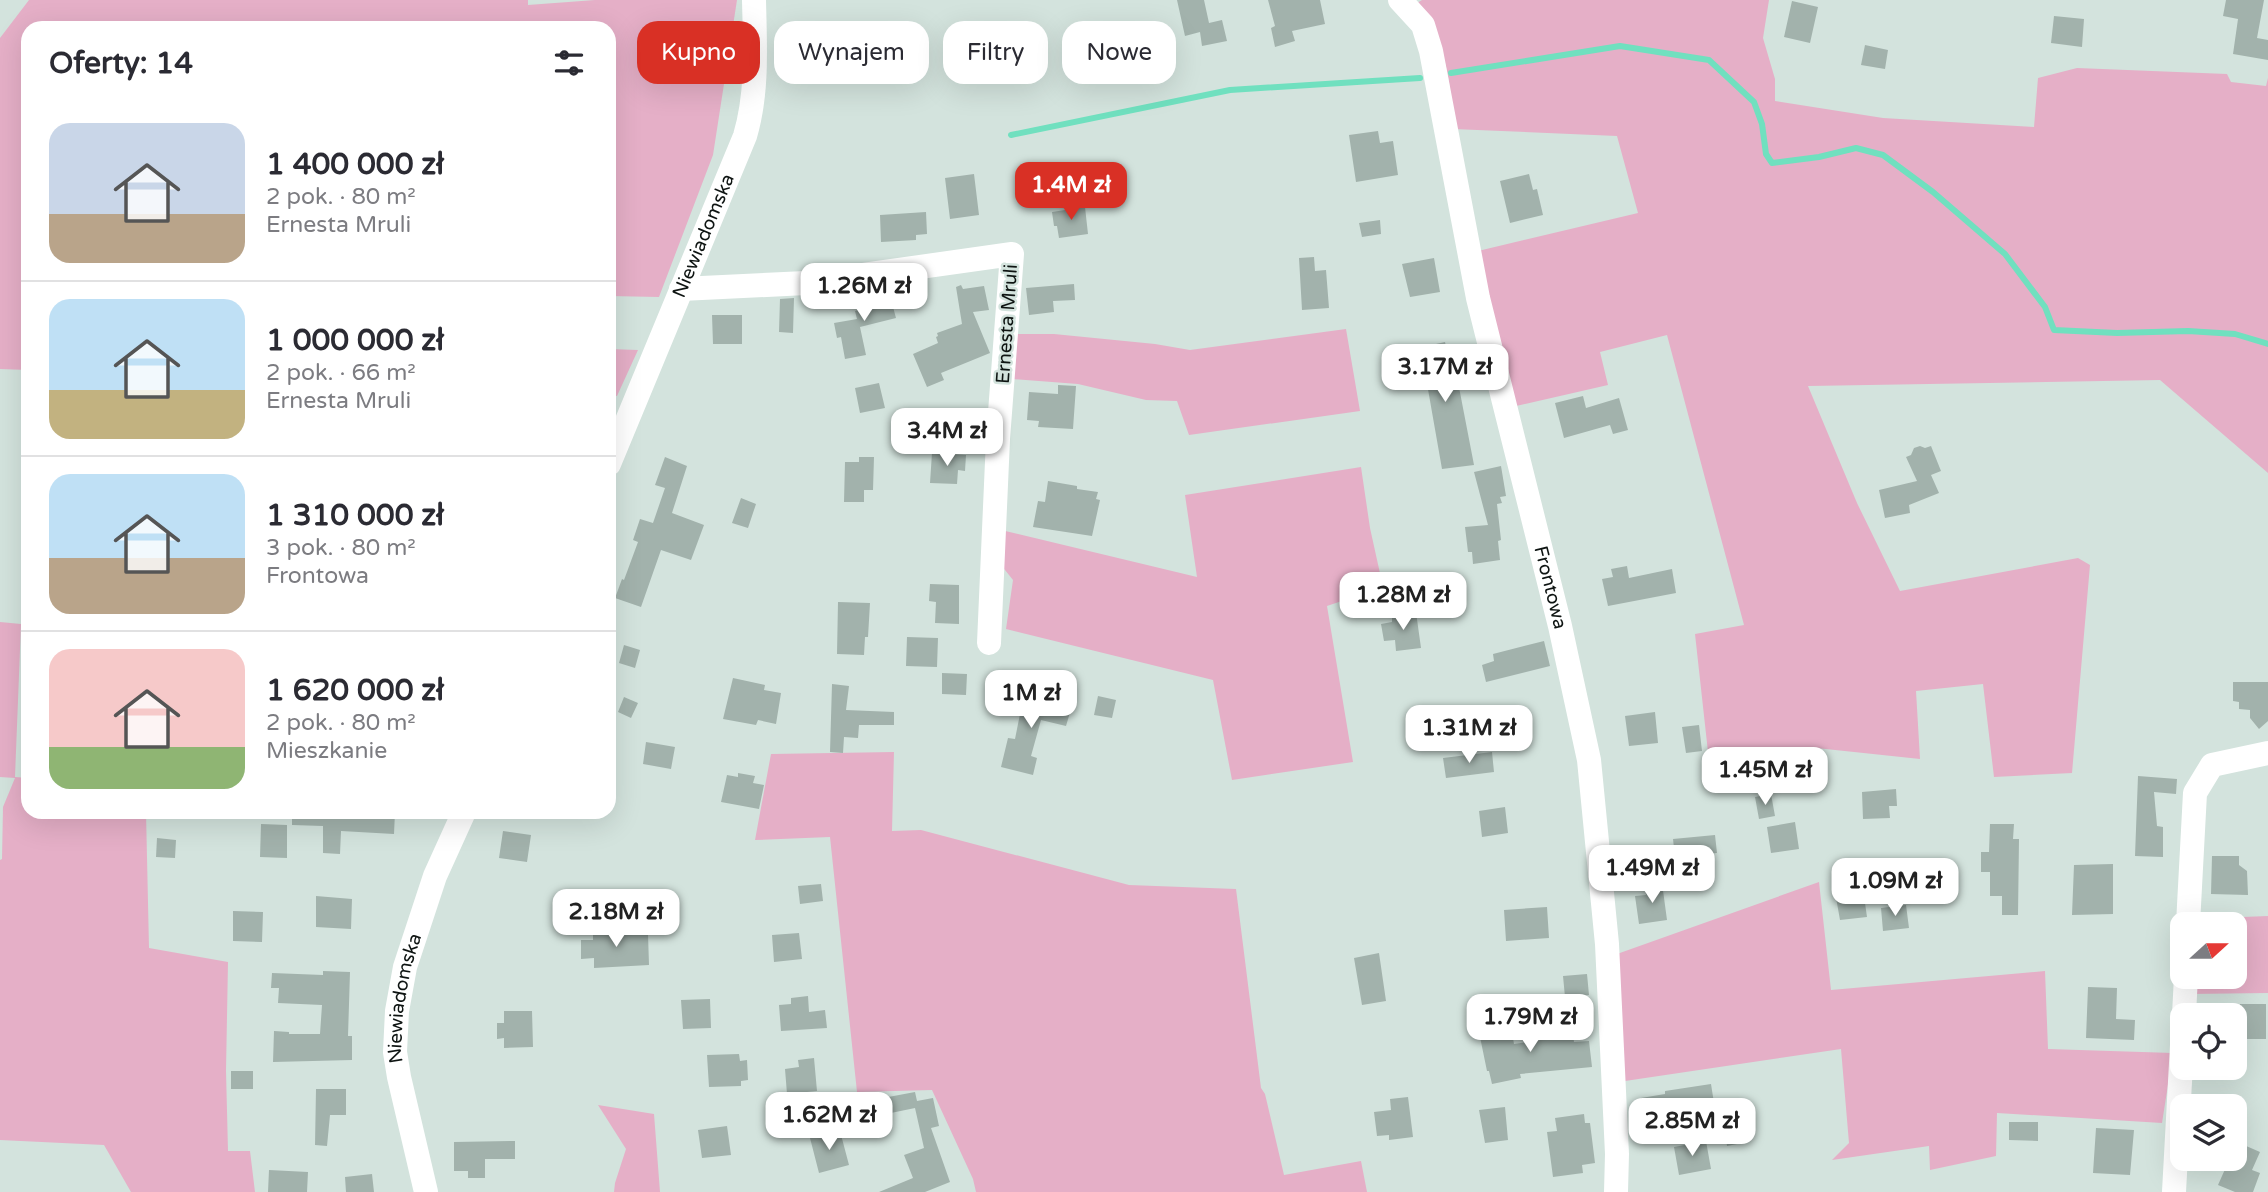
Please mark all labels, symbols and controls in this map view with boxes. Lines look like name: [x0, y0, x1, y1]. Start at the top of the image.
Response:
chip: Kupno: [637, 21, 760, 84]
chip: Wynajem: [774, 21, 929, 84]
chip: Filtry: [943, 21, 1048, 84]
chip: Nowe: [1062, 21, 1176, 84]
icon: filters: [550, 44, 588, 82]
text: Oferty: 14: [49, 45, 193, 82]
text: 1 400 000 zł: [266, 146, 444, 183]
icon: home: [105, 151, 189, 235]
pin: 1.4M zł: [1006, 162, 1136, 222]
street label: Niewiadomska: [668, 171, 739, 301]
text: 1.4M zł: [1031, 171, 1111, 199]
text: 2 pok. · 80 m²: [266, 183, 416, 211]
text: Ernesta Mruli: [266, 211, 411, 239]
street label: Ernesta Mruli: [992, 263, 1022, 385]
pin: 1.26M zł: [792, 264, 936, 323]
text: 1.26M zł: [817, 272, 911, 300]
text: 1 000 000 zł: [266, 322, 444, 359]
icon: home: [105, 327, 189, 411]
pin: 3.17M zł: [1373, 344, 1517, 404]
text: 3.17M zł: [1398, 353, 1492, 381]
text: 2 pok. · 66 m²: [266, 359, 416, 387]
text: Ernesta Mruli: [266, 387, 411, 415]
pin: 3.4M zł: [882, 408, 1012, 468]
text: 3.4M zł: [907, 417, 987, 445]
text: 1 310 000 zł: [266, 497, 444, 534]
icon: home: [105, 502, 189, 586]
text: 3 pok. · 80 m²: [266, 534, 416, 562]
street label: Frontowa: [1529, 544, 1571, 631]
text: Frontowa: [266, 562, 369, 590]
pin: 1.28M zł: [1331, 572, 1475, 632]
text: 1.28M zł: [1356, 581, 1450, 609]
pin: 1M zł: [982, 670, 1080, 730]
text: 1 620 000 zł: [266, 672, 444, 709]
icon: home: [105, 677, 189, 761]
text: 1M zł: [1001, 679, 1061, 707]
pin: 1.31M zł: [1397, 706, 1541, 765]
text: 2 pok. · 80 m²: [266, 709, 416, 737]
text: 1.31M zł: [1422, 714, 1516, 742]
text: Mieszkanie: [266, 737, 387, 765]
pin: 1.45M zł: [1693, 748, 1837, 807]
text: 1.45M zł: [1718, 756, 1812, 784]
pin: 1.49M zł: [1580, 846, 1724, 905]
text: 1.49M zł: [1605, 854, 1699, 882]
pin: 1.09M zł: [1823, 858, 1967, 918]
text: 1.09M zł: [1848, 867, 1942, 895]
pin: 2.18M zł: [544, 890, 688, 949]
text: 2.18M zł: [569, 898, 663, 926]
north arrow: [2170, 912, 2247, 989]
map controls: [2170, 912, 2247, 1171]
street label: Niewiadomska: [384, 931, 426, 1065]
pin: 1.79M zł: [1458, 995, 1602, 1054]
text: 1.79M zł: [1483, 1003, 1577, 1031]
button: locate: [2170, 1003, 2247, 1080]
pin: 1.62M zł: [757, 1092, 901, 1152]
button: layers: [2170, 1094, 2247, 1171]
pin: 2.85M zł: [1620, 1098, 1764, 1158]
text: 1.62M zł: [782, 1101, 876, 1129]
text: 2.85M zł: [1645, 1107, 1739, 1135]

